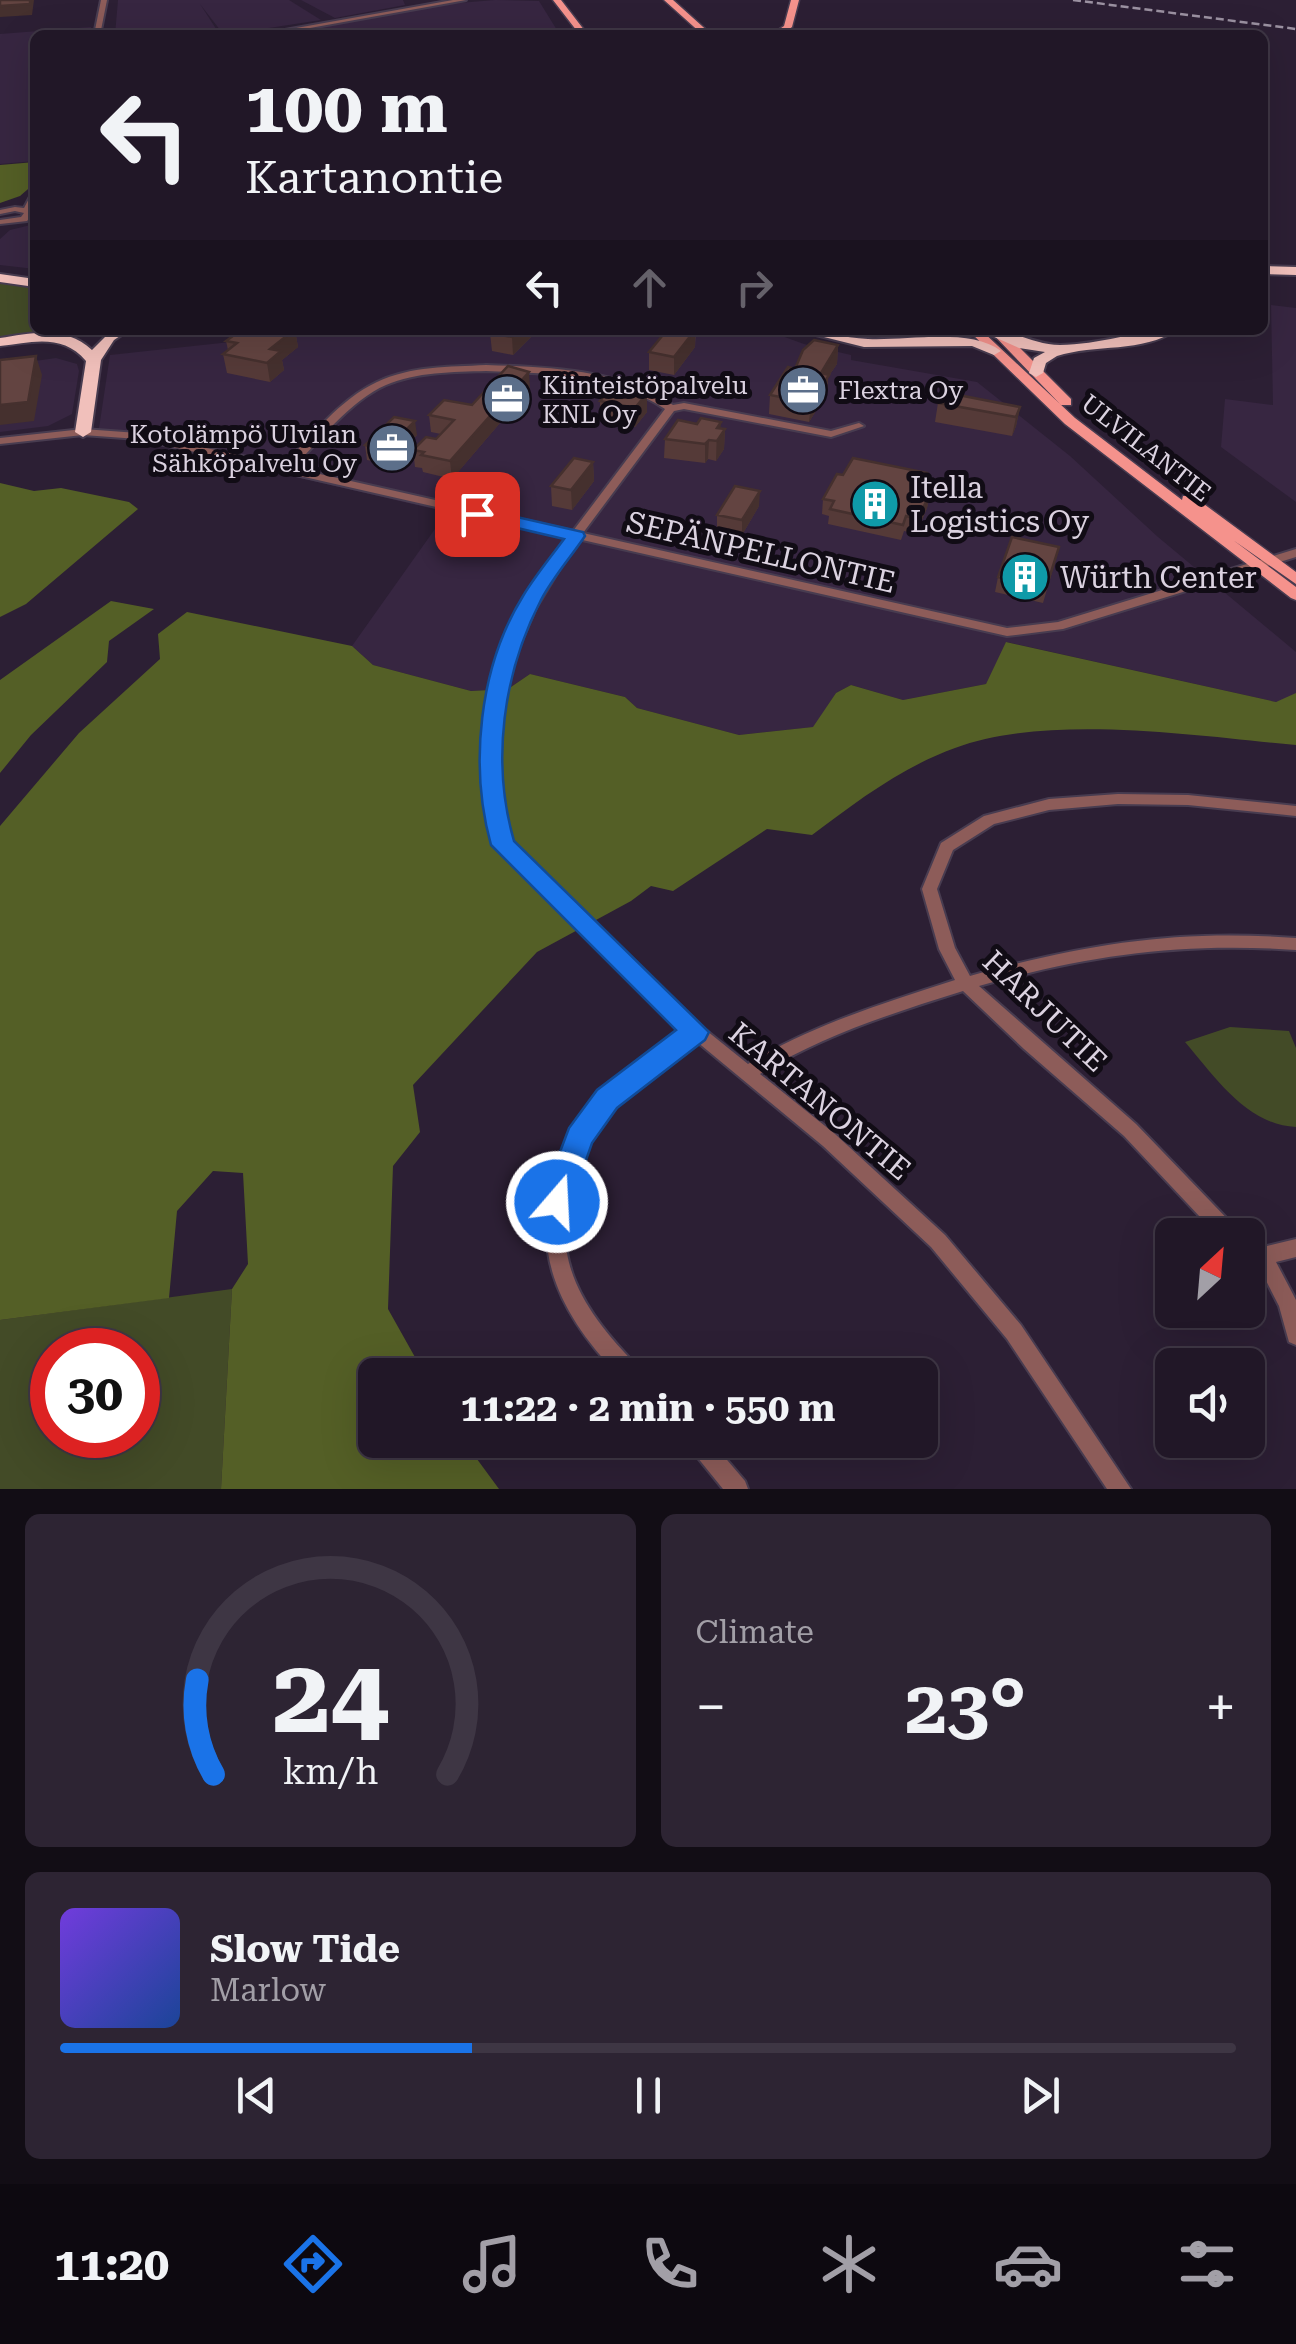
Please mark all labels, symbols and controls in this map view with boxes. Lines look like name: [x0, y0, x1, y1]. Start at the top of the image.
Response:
text: 100 m: [245, 67, 448, 149]
icon: left: [80, 70, 210, 200]
text: Kartanontie: [245, 151, 503, 204]
icon: left: [517, 260, 572, 315]
icon: ahead: [622, 260, 677, 315]
icon: right: [727, 260, 782, 315]
office icon: Flextra Oy: [777, 364, 829, 416]
place label: Kiinteistöpalvelu KNL Oy: [542, 371, 748, 429]
office icon: Kiinteistöpalvelu KNL Oy: [481, 373, 533, 425]
place label: Flextra Oy: [838, 376, 964, 405]
street label: ULVILANTIE: [1075, 388, 1217, 508]
place label: Kotolämpö Ulvilan Sähköpalvelu Oy: [130, 420, 357, 478]
office icon: Kotolämpö Ulvilan Sähköpalvelu Oy: [366, 422, 418, 474]
place label: Itella Logistics Oy: [910, 470, 1089, 539]
pin: [435, 472, 520, 557]
building icon: Itella Logistics Oy: [849, 478, 901, 530]
icon: arrive: [450, 487, 505, 542]
street label: SEPÄNPELLONTIE: [623, 504, 899, 600]
building icon: Würth Center: [999, 551, 1051, 603]
place label: Würth Center: [1060, 560, 1257, 595]
street label: HARJUTIE: [976, 943, 1114, 1079]
street label: KARTANONTIE: [722, 1015, 918, 1187]
position arrow: [505, 1150, 609, 1254]
north arrow: [1155, 1218, 1265, 1328]
map controls: [1155, 1218, 1265, 1458]
speed limit sign: 30: [30, 1328, 160, 1458]
button: sound: [1155, 1348, 1265, 1458]
text: 11:22 · 2 min · 550 m: [461, 1386, 835, 1430]
text: Climate: [696, 1613, 814, 1651]
text: 24: [272, 1636, 388, 1757]
text: 23°: [905, 1663, 1026, 1751]
text: −: [696, 1675, 726, 1739]
text: +: [1205, 1675, 1236, 1739]
text: km/h: [282, 1751, 378, 1793]
text: Slow Tide: [210, 1927, 400, 1971]
text: Marlow: [210, 1971, 326, 2009]
icon: previous: [229, 2068, 284, 2123]
icon: pause: [621, 2068, 676, 2123]
icon: next: [1013, 2068, 1068, 2123]
icon: directions: [278, 2229, 348, 2299]
icon: music: [457, 2229, 527, 2299]
icon: phone: [635, 2229, 705, 2299]
icon: climate: [814, 2229, 884, 2299]
icon: car: [993, 2229, 1063, 2299]
icon: filters: [1172, 2229, 1242, 2299]
text: 11:20: [54, 2238, 169, 2291]

